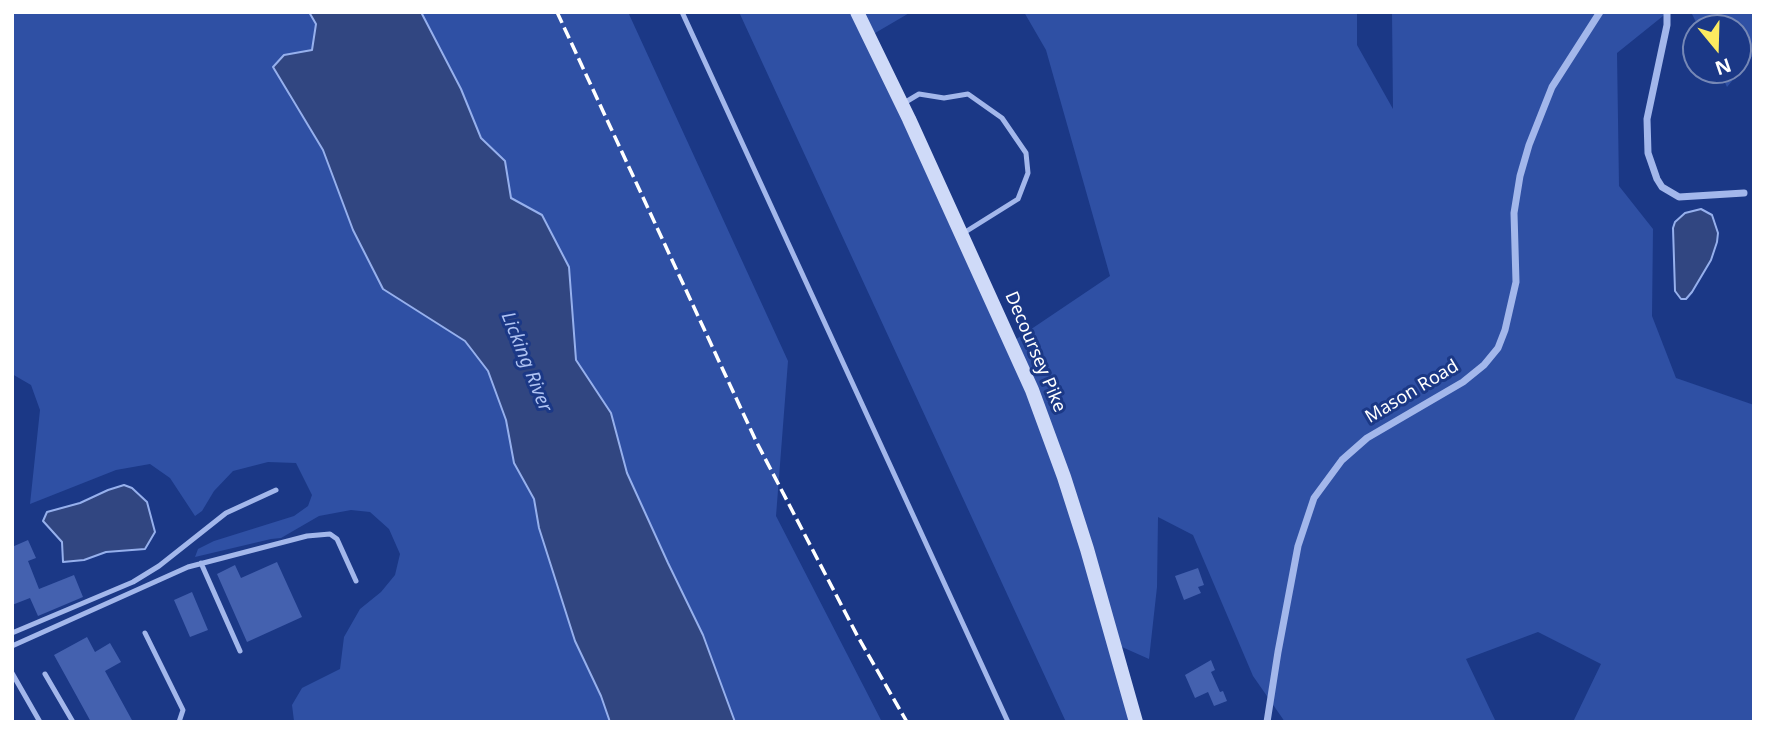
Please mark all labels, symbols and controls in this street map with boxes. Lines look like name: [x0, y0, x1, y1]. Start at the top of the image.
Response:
north arrow: [1682, 14, 1752, 84]
text: N: [1712, 52, 1735, 82]
street label: Decoursey Pike: [1000, 288, 1070, 416]
water label: Licking River: [496, 309, 556, 415]
street label: Mason Road: [1361, 356, 1463, 428]

